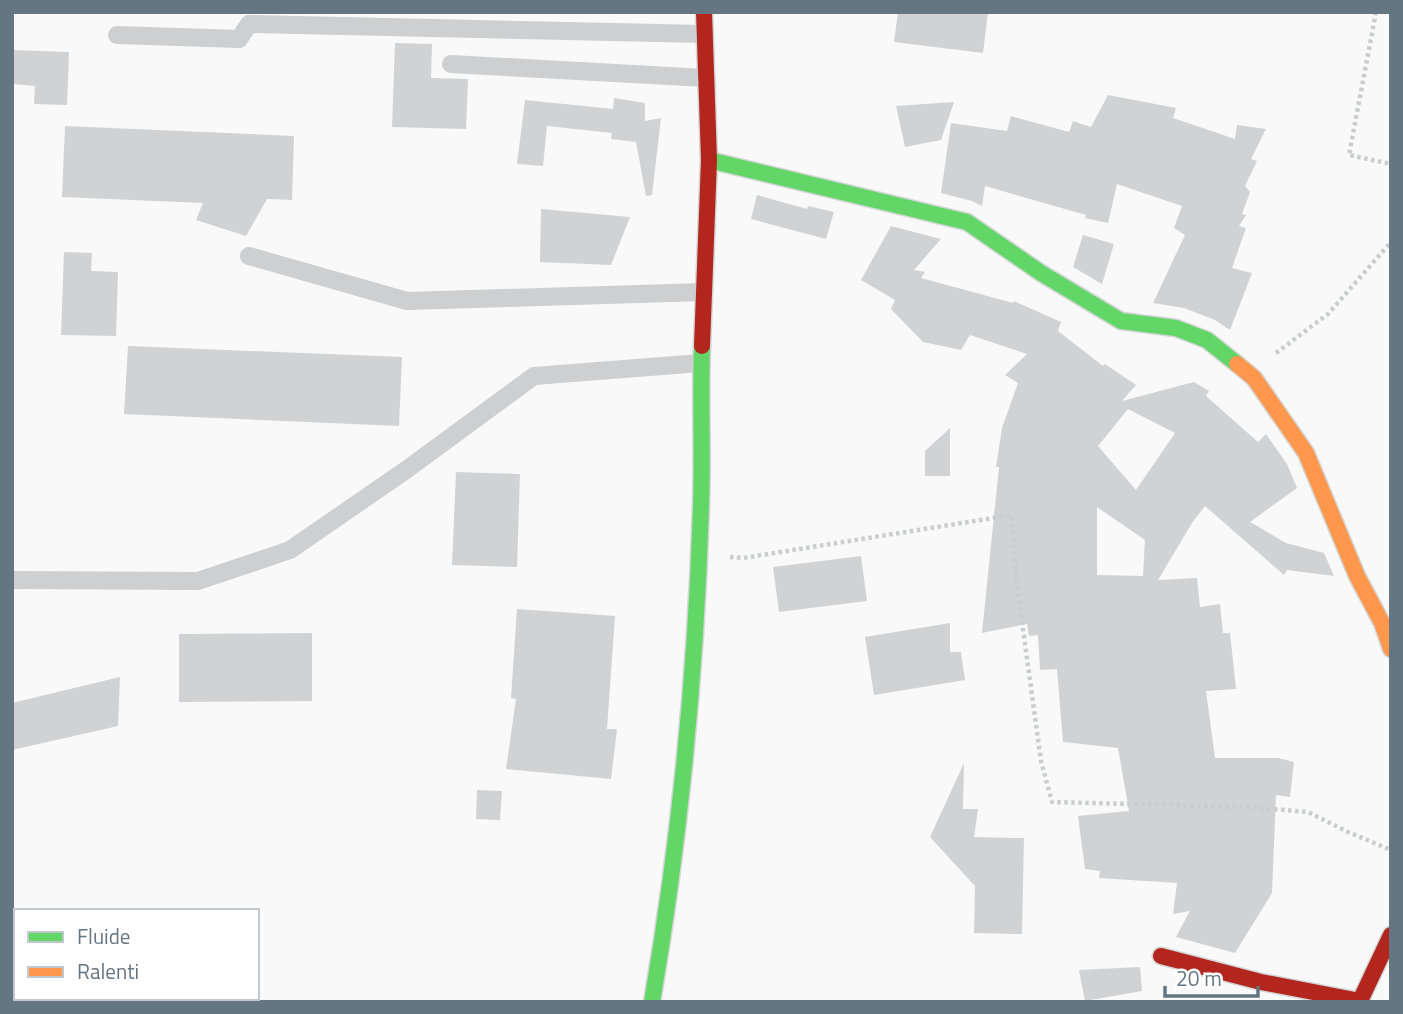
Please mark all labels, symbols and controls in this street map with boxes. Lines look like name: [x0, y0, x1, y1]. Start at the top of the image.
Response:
legend: [14, 909, 259, 1000]
text: Fluide: [77, 920, 130, 952]
scale bar: [1165, 954, 1258, 998]
text: Ralenti: [77, 955, 139, 987]
text: 20 m: [1176, 962, 1222, 994]

